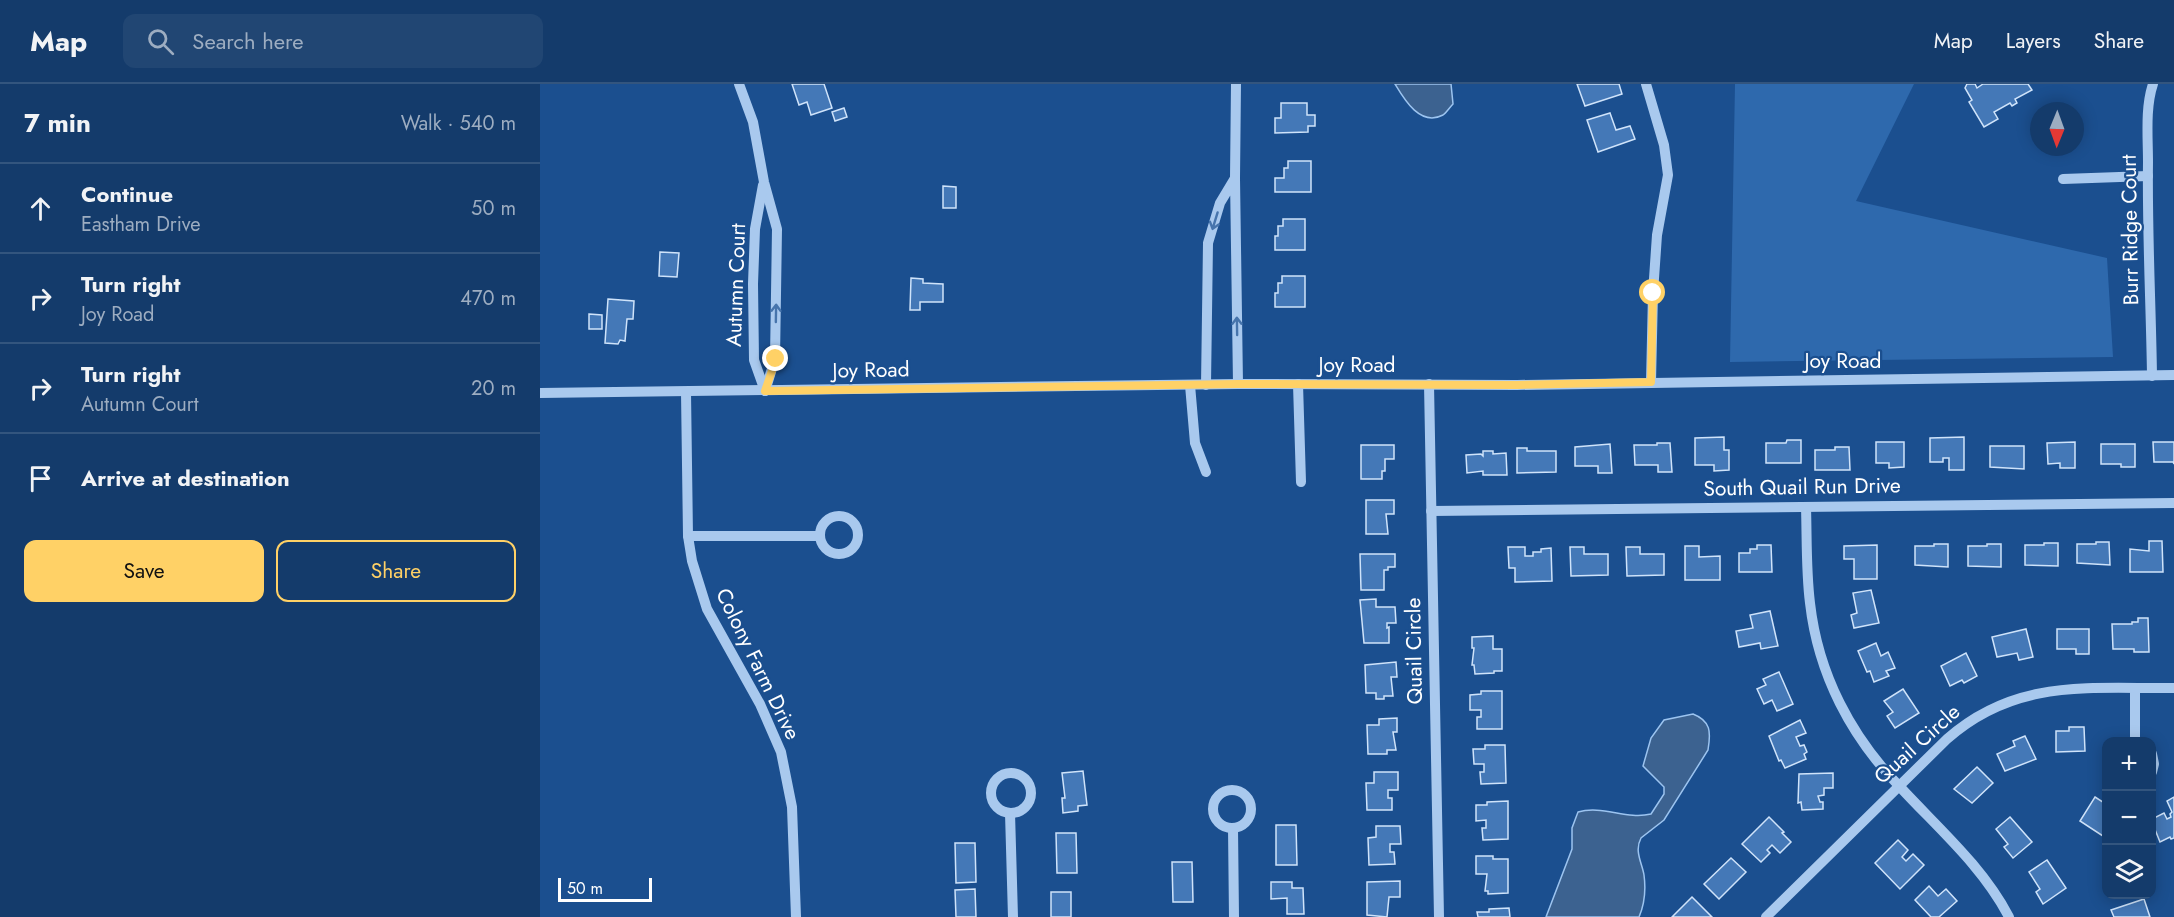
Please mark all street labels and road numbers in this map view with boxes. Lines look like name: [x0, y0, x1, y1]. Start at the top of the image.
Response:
street label: Burr Ridge Court: [2114, 154, 2146, 306]
street label: Autumn Court: [719, 223, 753, 347]
street label: Joy Road: [1801, 346, 1882, 376]
street label: Joy Road: [1315, 350, 1396, 380]
street label: Joy Road: [829, 354, 910, 386]
street label: South Quail Run Drive: [1703, 470, 1901, 504]
street label: Colony Farm Drive: [708, 583, 808, 745]
street label: Quail Circle: [1398, 597, 1430, 705]
street label: Quail Circle: [1867, 697, 1967, 791]

